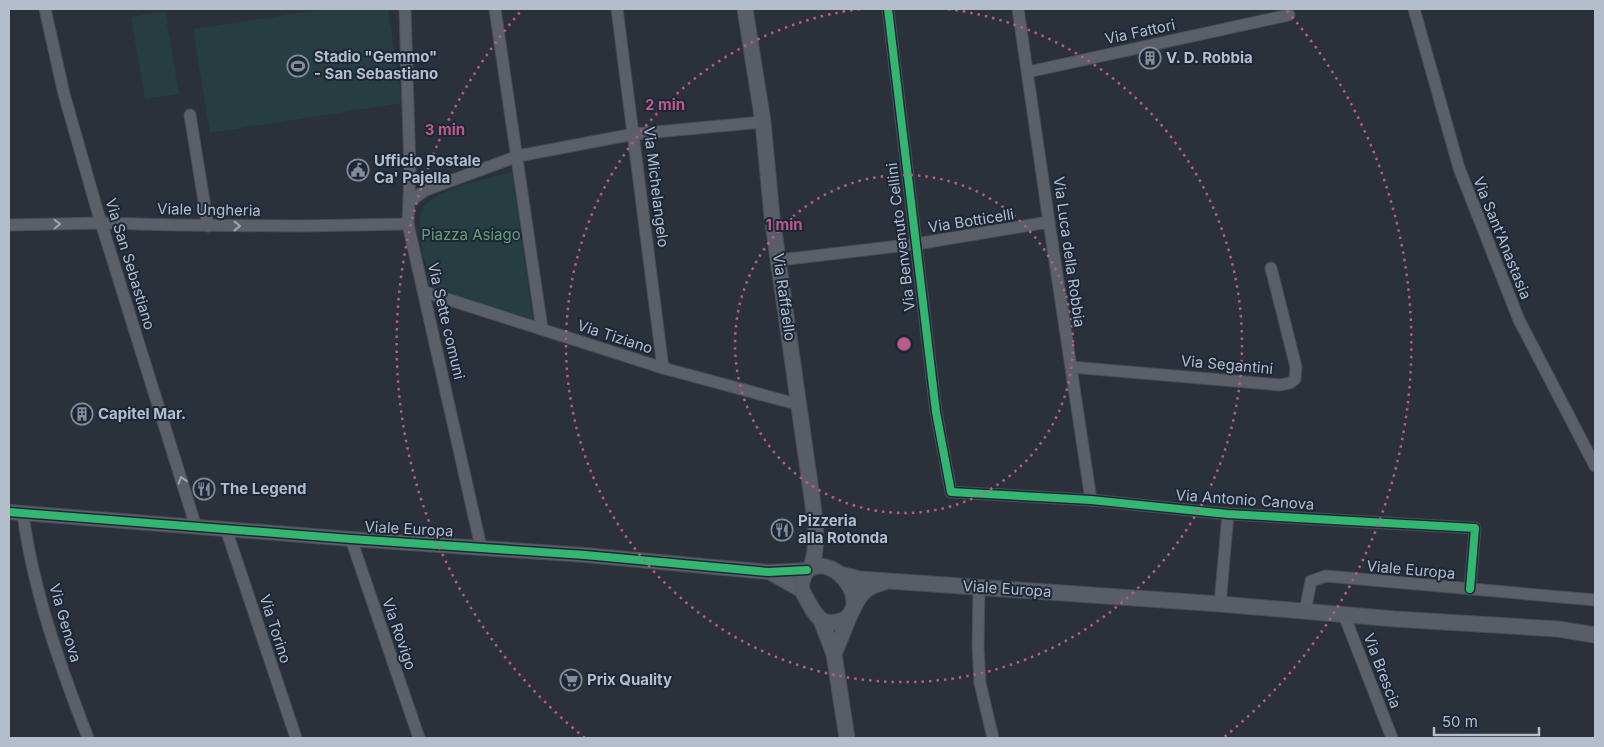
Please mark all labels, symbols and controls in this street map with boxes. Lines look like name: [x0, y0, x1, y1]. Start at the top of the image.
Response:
street label: Via Fattori: [1103, 15, 1177, 48]
building icon: V. D. Robbia: [1138, 46, 1162, 70]
place label: Stadio "Gemmo" - San Sebastiano: [314, 47, 438, 83]
place label: V. D. Robbia: [1166, 48, 1253, 67]
sports icon: Stadio "Gemmo" - San Sebastiano: [286, 54, 310, 78]
text: 2 min: [645, 95, 685, 114]
text: 3 min: [425, 120, 465, 139]
street label: Via Michelangelo: [640, 125, 673, 248]
place label: Ufficio Postale Ca' Pajella: [374, 151, 481, 187]
public building icon: Ufficio Postale Ca' Pajella: [346, 158, 370, 182]
street label: Via Benvenuto Cellini: [882, 162, 919, 312]
street label: Via Sant'Anastasia: [1469, 174, 1536, 302]
street label: Via Luca della Robbia: [1050, 175, 1089, 329]
street label: Via San Sebastiano: [101, 196, 160, 332]
street label: Viale Ungheria: [157, 199, 261, 220]
street label: Via Botticelli: [927, 204, 1015, 237]
text: 1 min: [765, 215, 803, 234]
one-way arrow: [54, 219, 62, 229]
one-way arrow: [234, 221, 242, 231]
park label: Piazza Asiago: [421, 225, 521, 244]
street label: Via Raffaello: [769, 252, 800, 342]
street label: Via Sette comuni: [424, 261, 469, 381]
street label: Via Tiziano: [575, 315, 655, 358]
centre of rings: [895, 335, 913, 353]
street label: Via Segantini: [1180, 351, 1274, 378]
building icon: Capitel Mar.: [70, 402, 94, 426]
place label: Capitel Mar.: [98, 404, 186, 423]
one-way arrow: [177, 476, 187, 485]
restaurant icon: The Legend: [192, 477, 216, 501]
place label: The Legend: [220, 479, 306, 498]
street label: Via Antonio Canova: [1175, 485, 1315, 514]
place label: Pizzeria alla Rotonda: [798, 511, 888, 547]
street label: Viale Europa: [364, 517, 454, 540]
restaurant icon: Pizzeria alla Rotonda: [770, 518, 794, 542]
street label: Viale Europa: [1366, 556, 1456, 583]
street label: Viale Europa: [962, 576, 1052, 601]
street label: Via Genova: [45, 581, 86, 664]
street label: Via Torino: [255, 592, 296, 666]
street label: Via Rovigo: [378, 595, 421, 672]
street label: Via Brescia: [1359, 630, 1406, 711]
supermarket icon: Prix Quality: [559, 668, 583, 692]
place label: Prix Quality: [587, 670, 672, 689]
scale bar: [1434, 704, 1539, 736]
text: 50 m: [1442, 712, 1478, 731]

